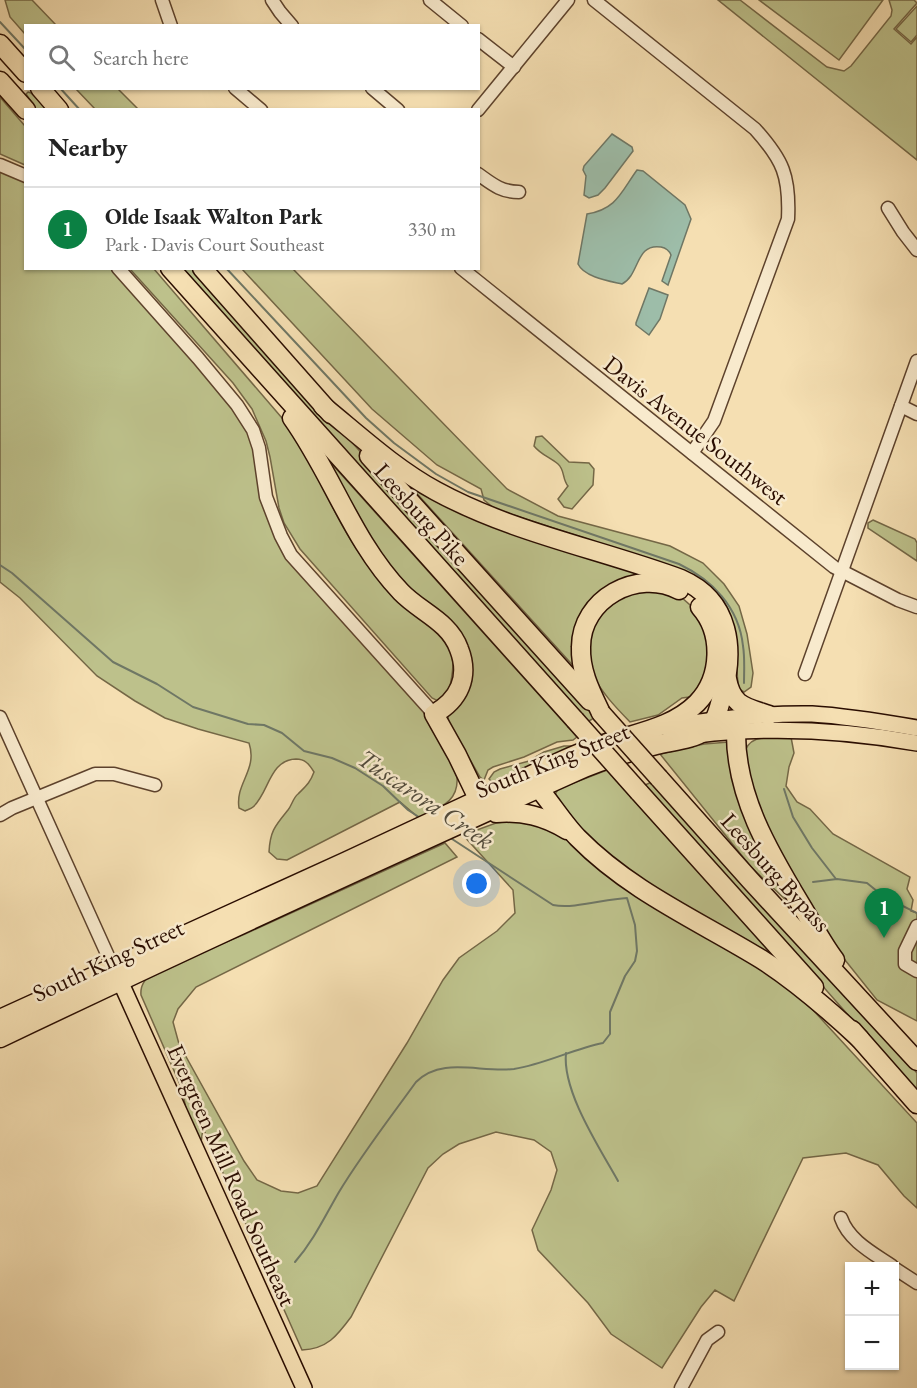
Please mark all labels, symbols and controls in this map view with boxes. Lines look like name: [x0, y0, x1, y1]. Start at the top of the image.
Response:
search box: [24, 24, 480, 90]
icon: search: [45, 41, 78, 74]
text: Search here: [93, 43, 188, 72]
text: Nearby: [48, 130, 128, 164]
text: Olde Isaak Walton Park: [105, 202, 322, 231]
text: 1: [62, 216, 73, 242]
text: 330 m: [408, 216, 456, 242]
text: Park · Davis Court Southeast: [105, 231, 324, 257]
street label: Davis Avenue Southwest: [598, 348, 795, 512]
street label: Leesburg Pike: [368, 456, 476, 572]
street label: South King Street: [471, 715, 634, 805]
water label: Tuscarora Creek: [351, 741, 501, 857]
street label: Leesburg Bypass: [714, 806, 838, 938]
your location: [462, 869, 491, 898]
pin: 1: [864, 888, 904, 938]
street label: South King Street: [27, 911, 189, 1009]
street label: Evergreen Mill Road Southeast: [160, 1039, 304, 1311]
map controls: [845, 1262, 899, 1370]
button: +: [845, 1262, 899, 1316]
button: −: [845, 1316, 899, 1370]

